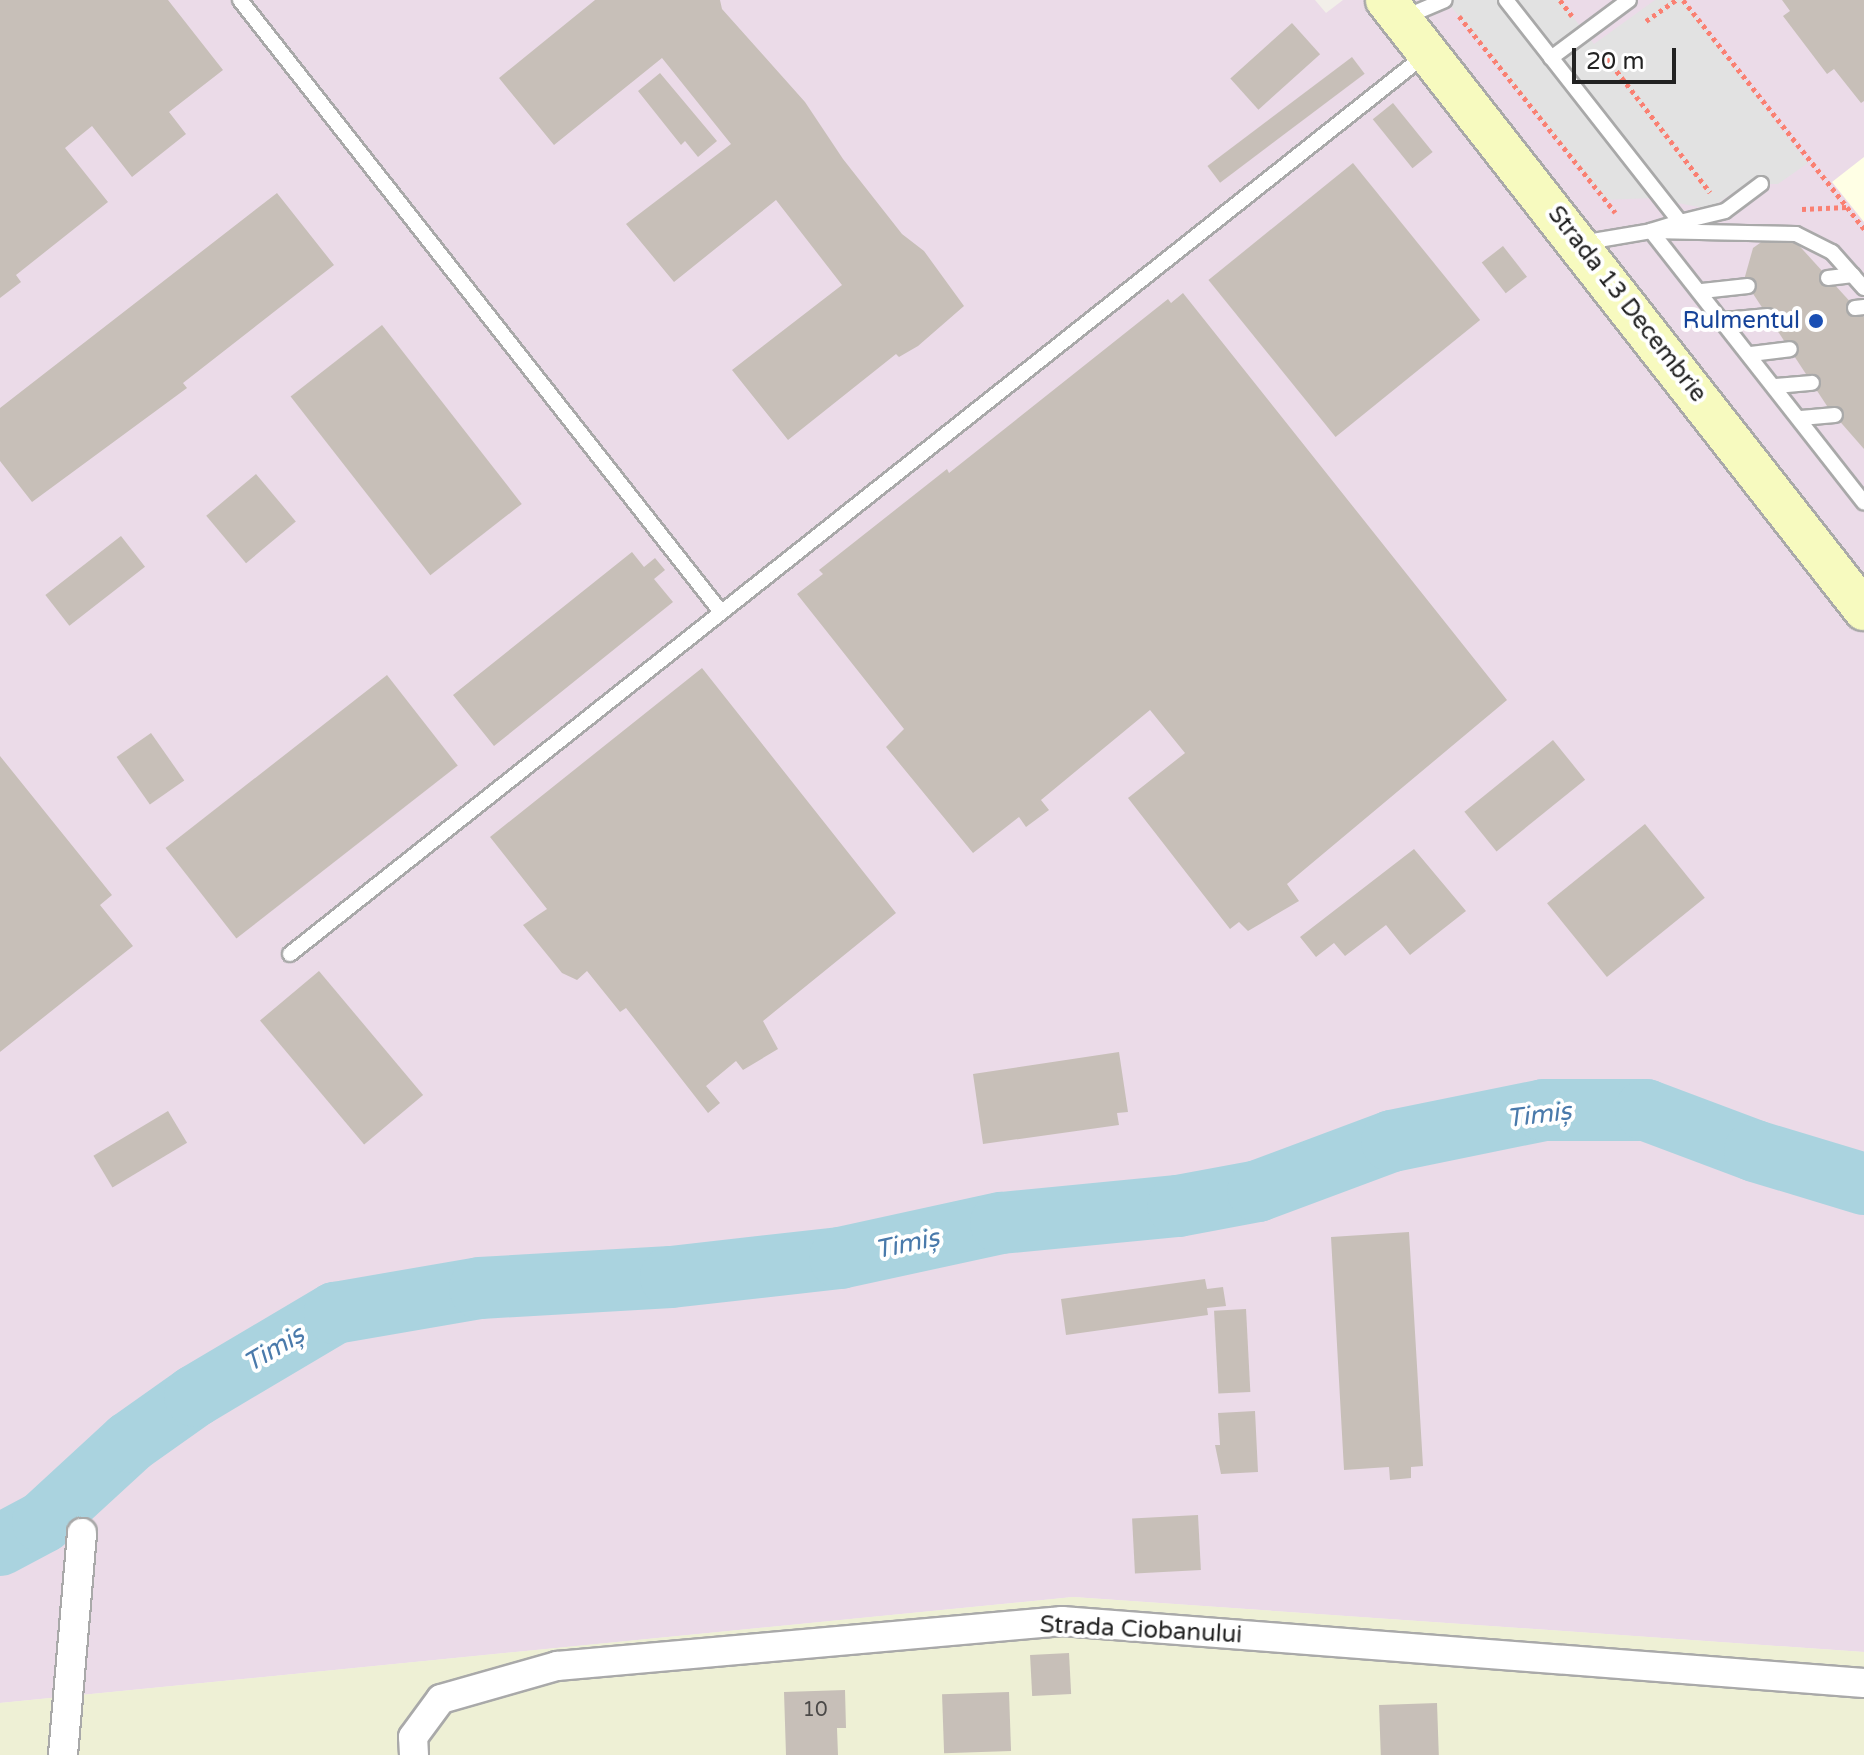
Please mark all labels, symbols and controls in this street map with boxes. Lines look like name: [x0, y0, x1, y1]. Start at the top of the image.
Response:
scale bar: [1576, 32, 1680, 82]
text: 20 m: [1586, 47, 1644, 76]
street label: Strada 13 Decembrie: [1542, 200, 1712, 408]
place label: Rulmentul: [1683, 307, 1800, 335]
marker: Rulmentul: [1807, 312, 1825, 330]
water label: Timiș: [1505, 1096, 1573, 1134]
water label: Timiș: [872, 1222, 942, 1266]
water label: Timiș: [238, 1319, 310, 1379]
street label: Strada Ciobanului: [1039, 1610, 1243, 1650]
house number: 10: [802, 1698, 828, 1722]

